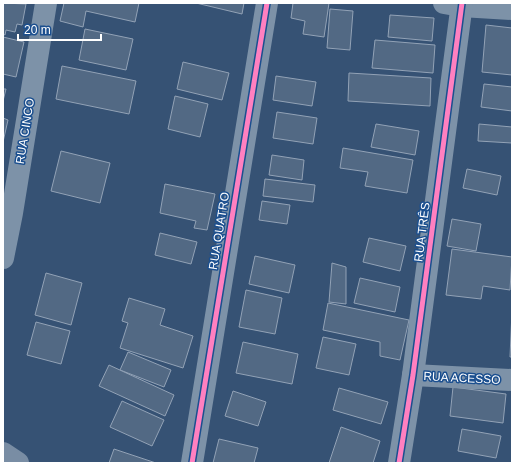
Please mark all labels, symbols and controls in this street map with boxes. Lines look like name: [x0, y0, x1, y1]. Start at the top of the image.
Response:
scale bar: [18, 16, 101, 42]
text: 20 m: [24, 23, 51, 37]
street label: RUA CINCO: [13, 97, 37, 165]
street label: RUA QUATRO: [206, 191, 232, 271]
street label: RUA TRÊS: [410, 201, 433, 263]
street label: RUA ACESSO: [423, 369, 501, 387]

